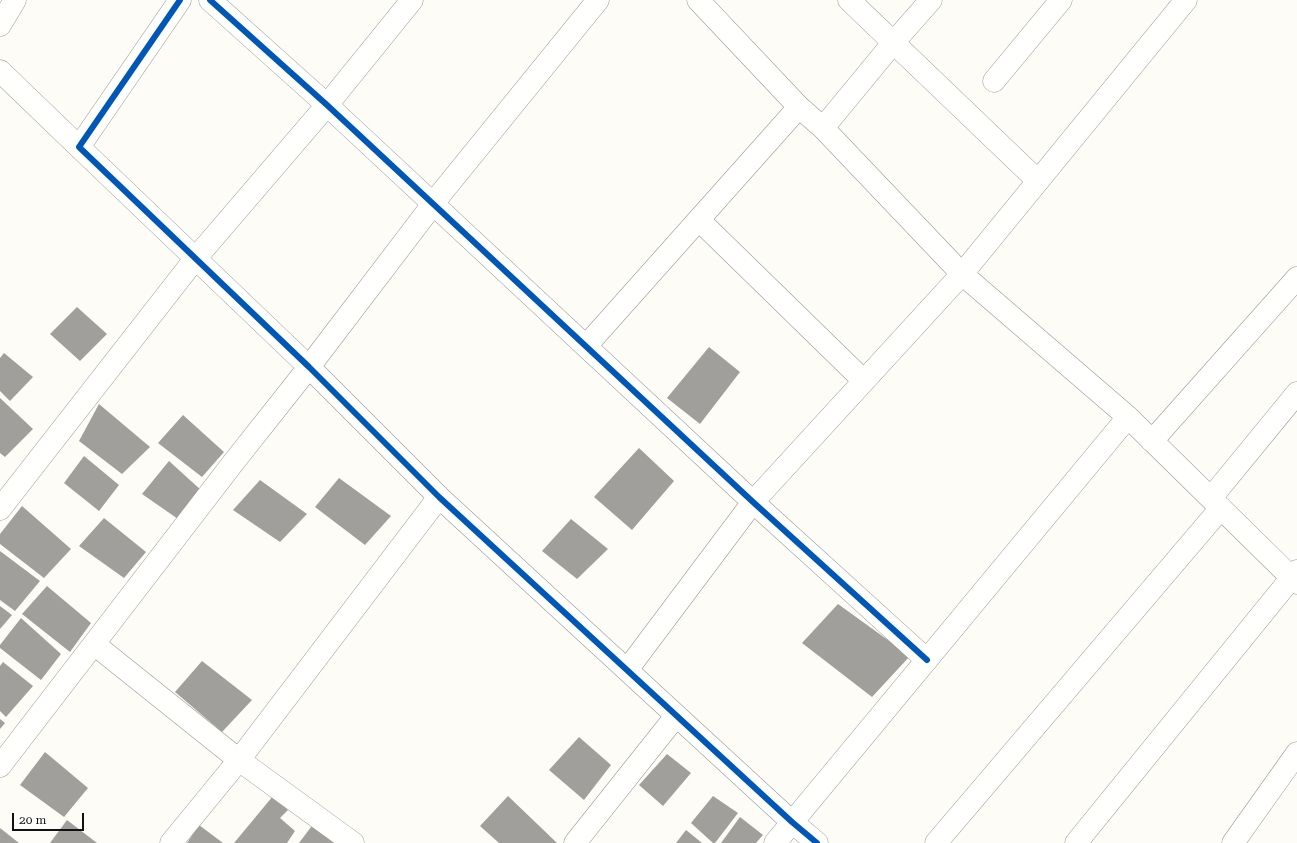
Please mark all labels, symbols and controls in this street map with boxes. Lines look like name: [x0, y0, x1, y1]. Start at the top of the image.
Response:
scale bar: [14, 805, 86, 831]
text: 20 m: [19, 813, 46, 827]

